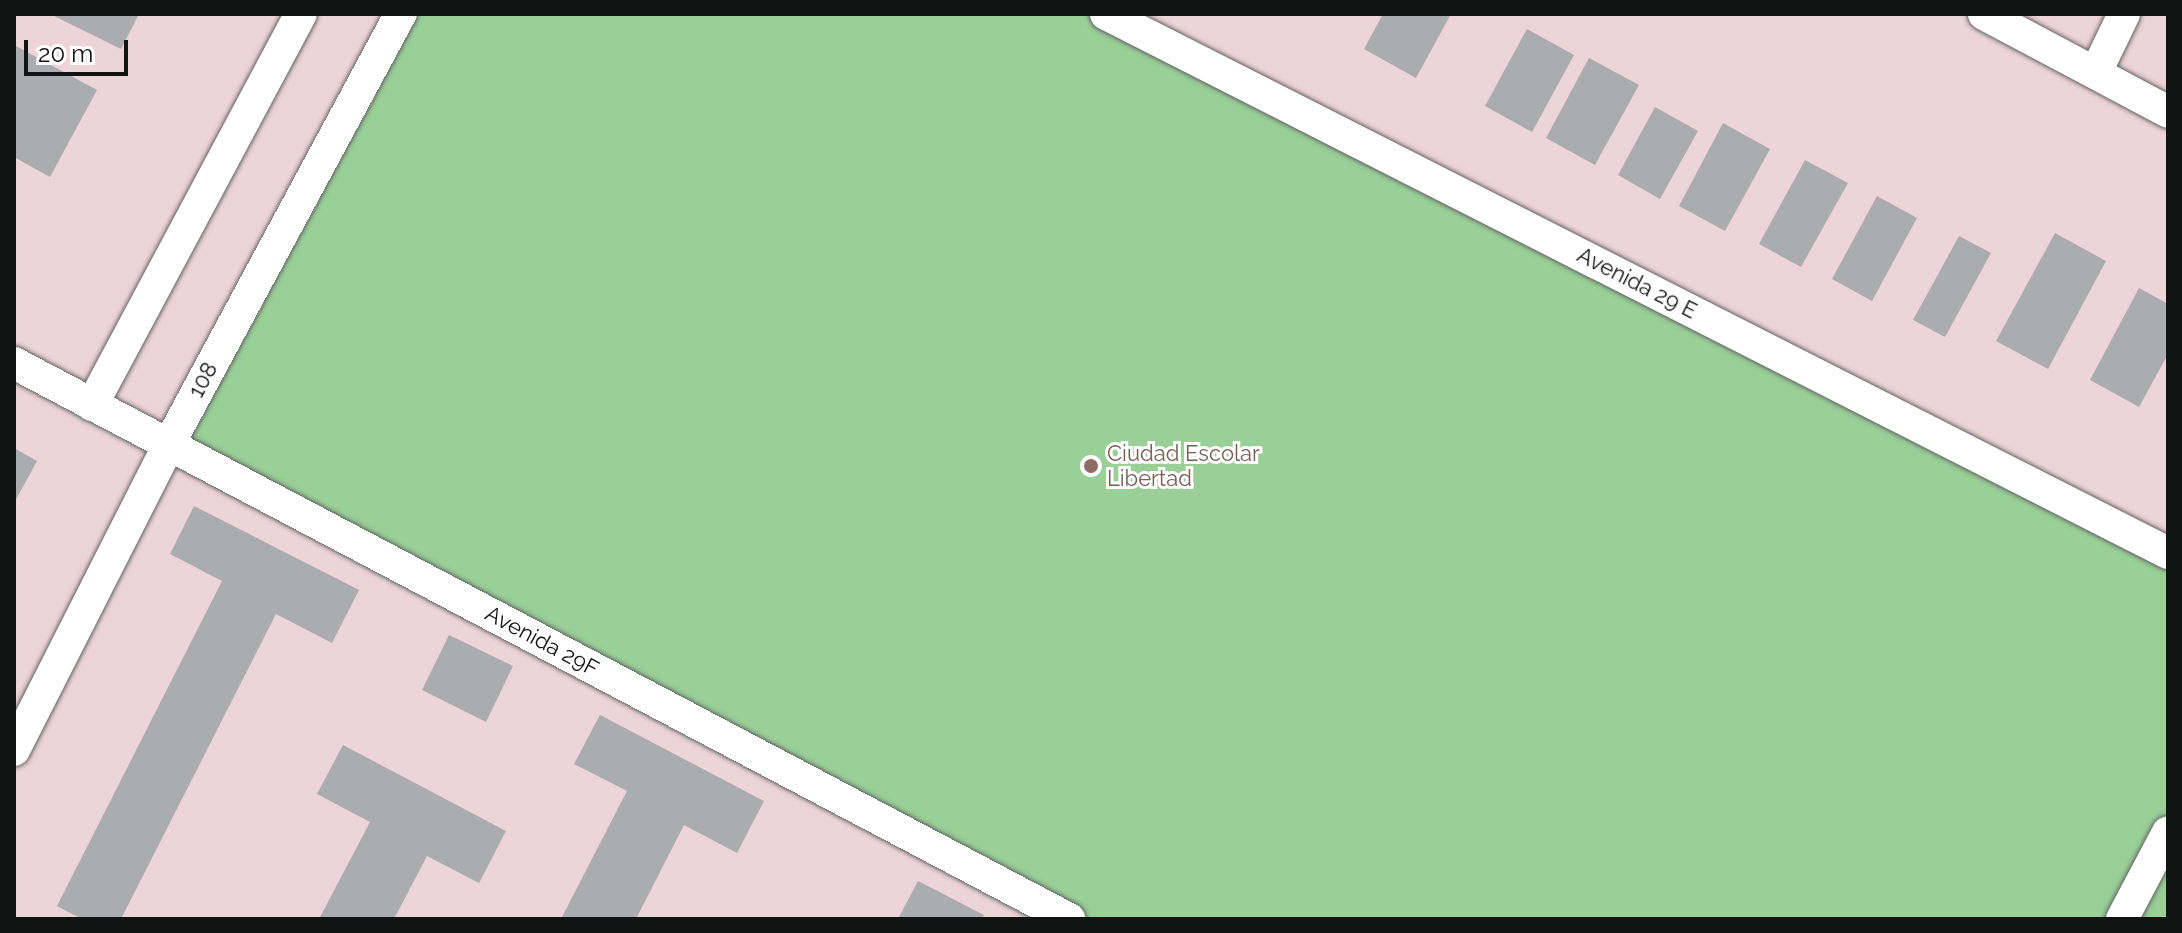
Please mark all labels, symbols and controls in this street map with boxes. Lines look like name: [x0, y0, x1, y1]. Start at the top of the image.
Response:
scale bar: [28, 24, 132, 74]
text: 20 m: [38, 39, 93, 68]
street label: Avenida 29 E: [1573, 242, 1701, 324]
street label: 108: [183, 358, 223, 402]
place label: Ciudad Escolar Libertad: [1107, 440, 1260, 492]
marker: Ciudad Escolar Libertad: [1082, 457, 1100, 475]
street label: Avenida 29F: [481, 600, 603, 682]

